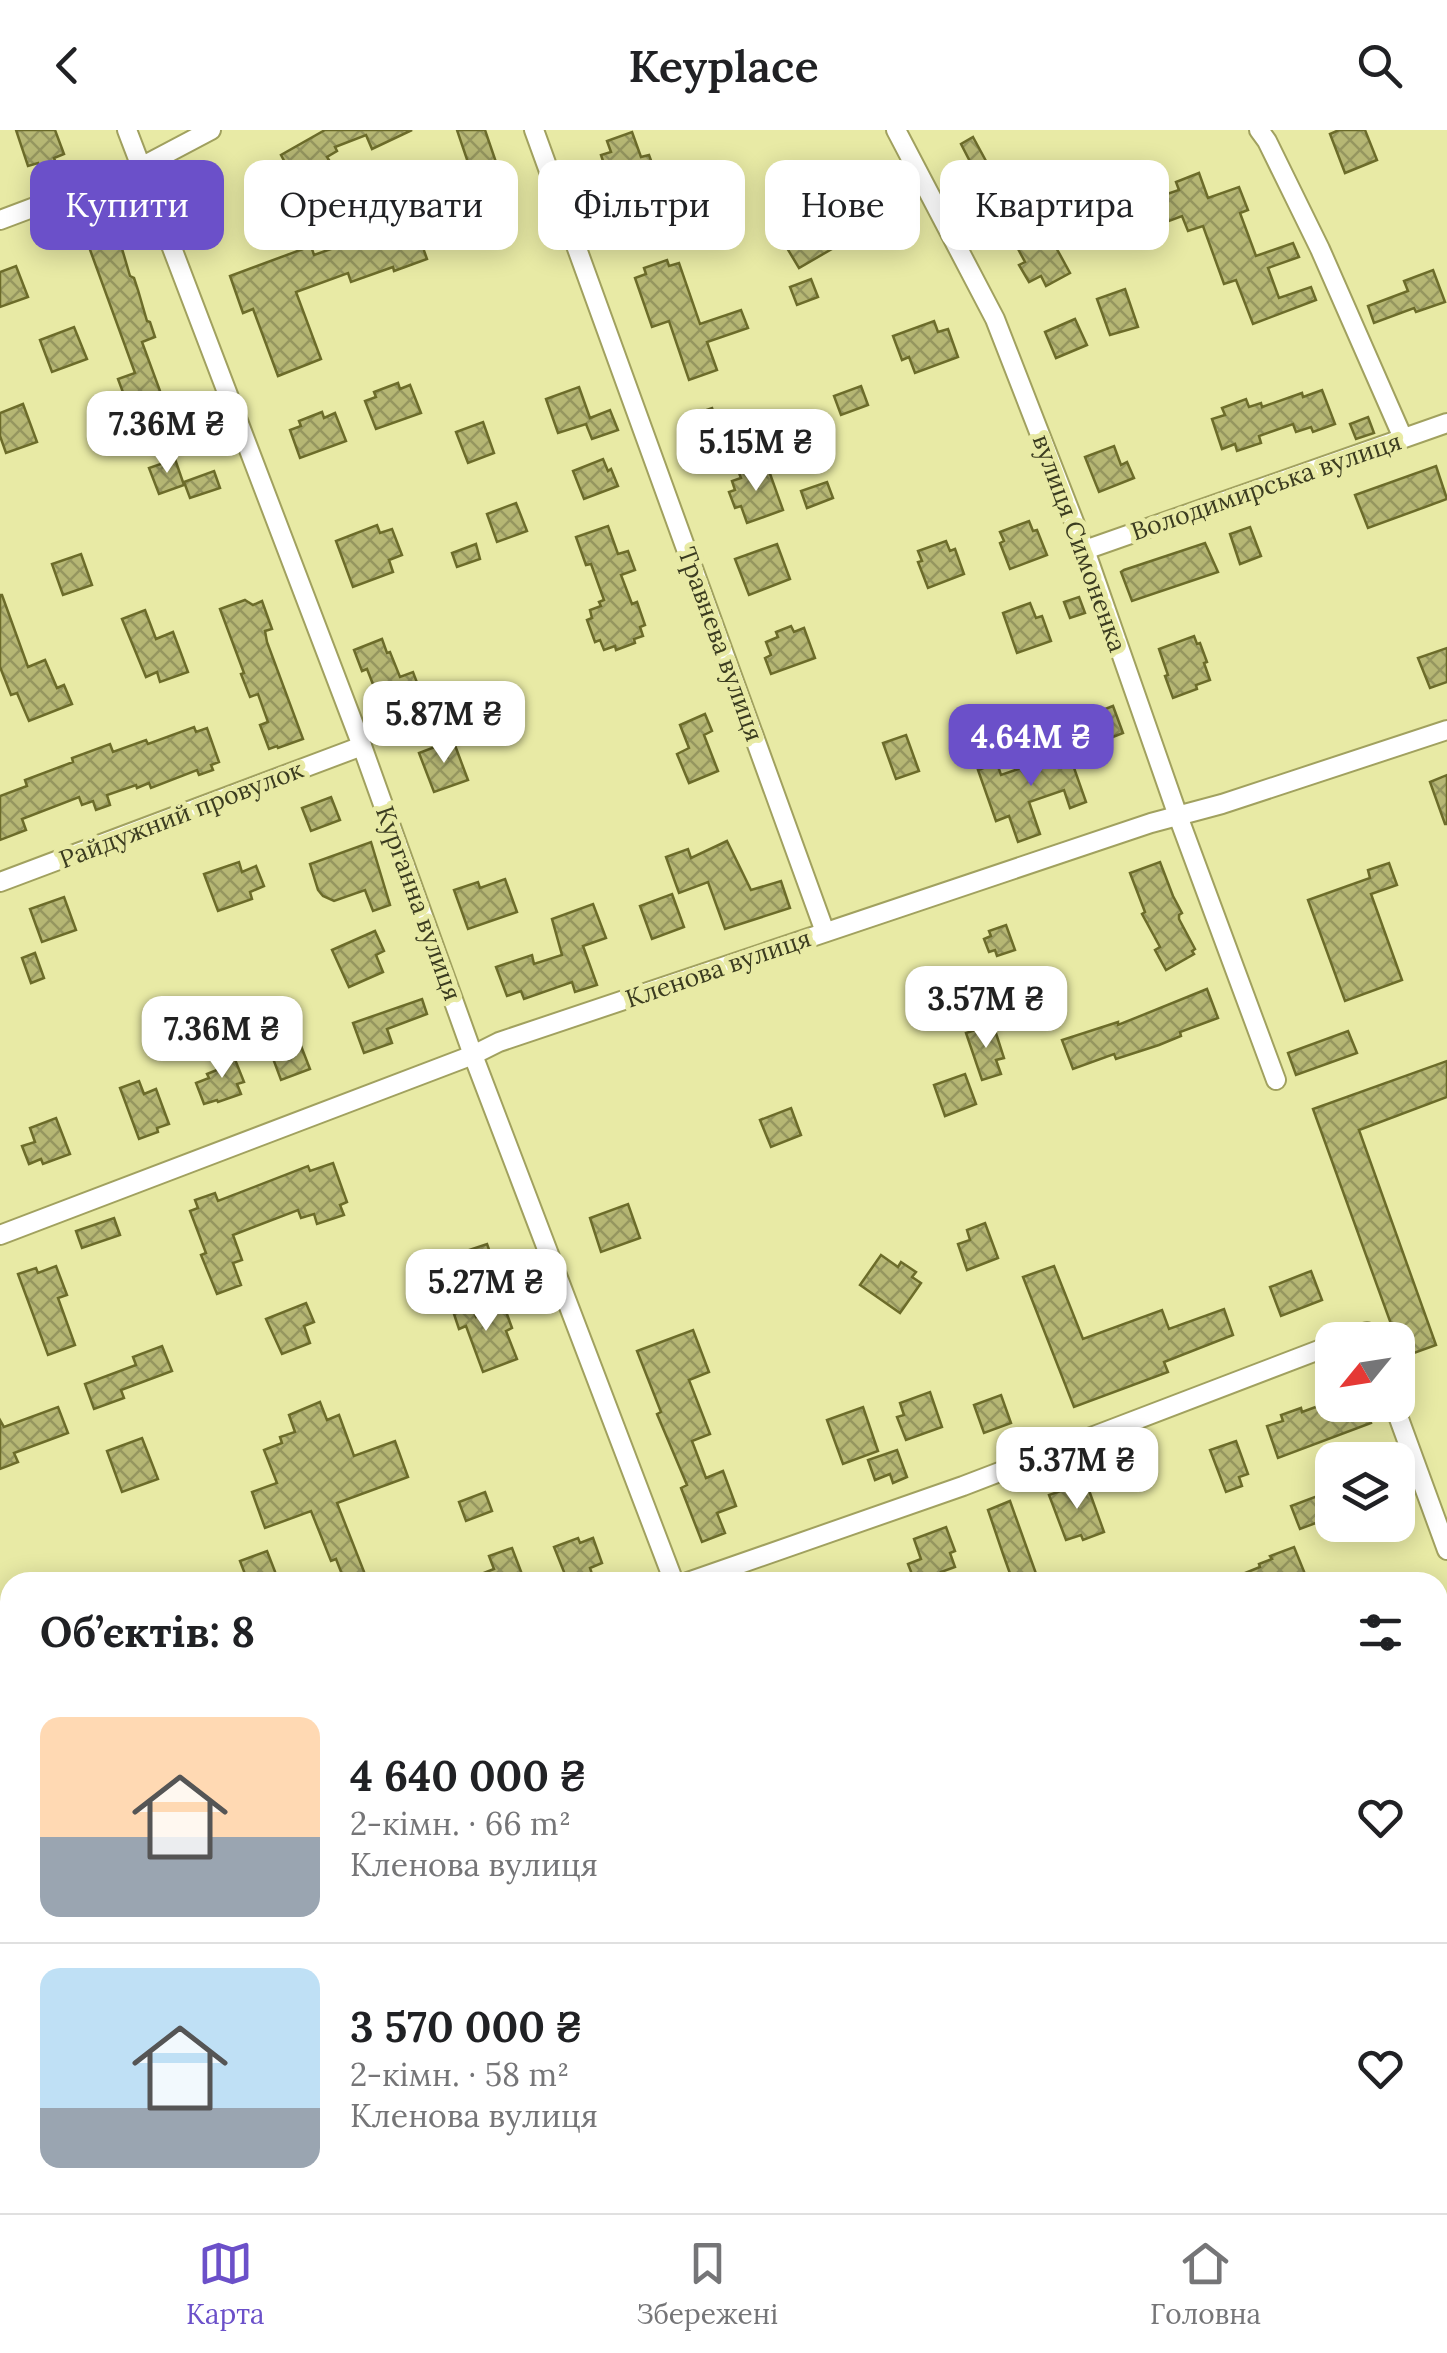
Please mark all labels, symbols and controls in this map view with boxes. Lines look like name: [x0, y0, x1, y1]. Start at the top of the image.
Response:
text: Keyplace: [628, 37, 819, 94]
icon: back: [40, 38, 95, 93]
icon: search: [1352, 38, 1407, 93]
chip: Купити: [30, 160, 224, 250]
chip: Орендувати: [244, 160, 518, 250]
chip: Фільтри: [538, 160, 745, 250]
chip: Нове: [765, 160, 920, 250]
chip: Квартира: [940, 160, 1169, 250]
pin: 7.36M ₴: [75, 391, 259, 476]
text: 7.36M ₴: [109, 403, 225, 444]
pin: 5.15M ₴: [664, 409, 848, 494]
text: 5.15M ₴: [699, 421, 813, 462]
street label: Володимирська вулиця: [1127, 425, 1405, 547]
street label: вулиця Симоненка: [1026, 430, 1134, 656]
street label: Травнева вулиця: [671, 543, 771, 745]
pin: 5.87M ₴: [352, 681, 536, 766]
text: 5.87M ₴: [385, 693, 503, 734]
pin: 4.64M ₴: [939, 704, 1123, 789]
text: 4.64M ₴: [971, 716, 1091, 757]
street label: Райдужний провулок: [55, 753, 308, 875]
street label: Курганна вулиця: [369, 801, 469, 1005]
street label: Кленова вулиця: [621, 921, 815, 1015]
pin: 3.57M ₴: [894, 966, 1078, 1051]
text: 3.57M ₴: [927, 978, 1045, 1019]
pin: 7.36M ₴: [130, 996, 314, 1081]
text: 7.36M ₴: [164, 1008, 280, 1049]
pin: 5.27M ₴: [394, 1249, 578, 1334]
text: 5.27M ₴: [428, 1261, 544, 1302]
north arrow: [1315, 1322, 1415, 1422]
map controls: [1315, 1322, 1415, 1542]
pin: 5.37M ₴: [985, 1427, 1169, 1512]
text: 5.37M ₴: [1018, 1439, 1136, 1480]
button: layers: [1315, 1442, 1415, 1542]
text: Об’єктів: 8: [40, 1605, 255, 1659]
icon: filters: [1353, 1605, 1408, 1660]
text: 4 640 000 ₴: [350, 1749, 587, 1803]
icon: home: [120, 1757, 240, 1877]
icon: heart: [1353, 1790, 1408, 1845]
text: 2-кімн. · 66 m²: [350, 1803, 571, 1844]
text: Кленова вулиця: [350, 1844, 598, 1885]
text: 3 570 000 ₴: [350, 2000, 583, 2054]
icon: home: [120, 2008, 240, 2128]
icon: heart: [1353, 2041, 1408, 2096]
text: 2-кімн. · 58 m²: [350, 2054, 569, 2095]
text: Кленова вулиця: [350, 2095, 598, 2136]
tab: Карта: [186, 2236, 265, 2332]
tab: Збережені: [636, 2236, 778, 2332]
tab: Головна: [1150, 2236, 1261, 2332]

